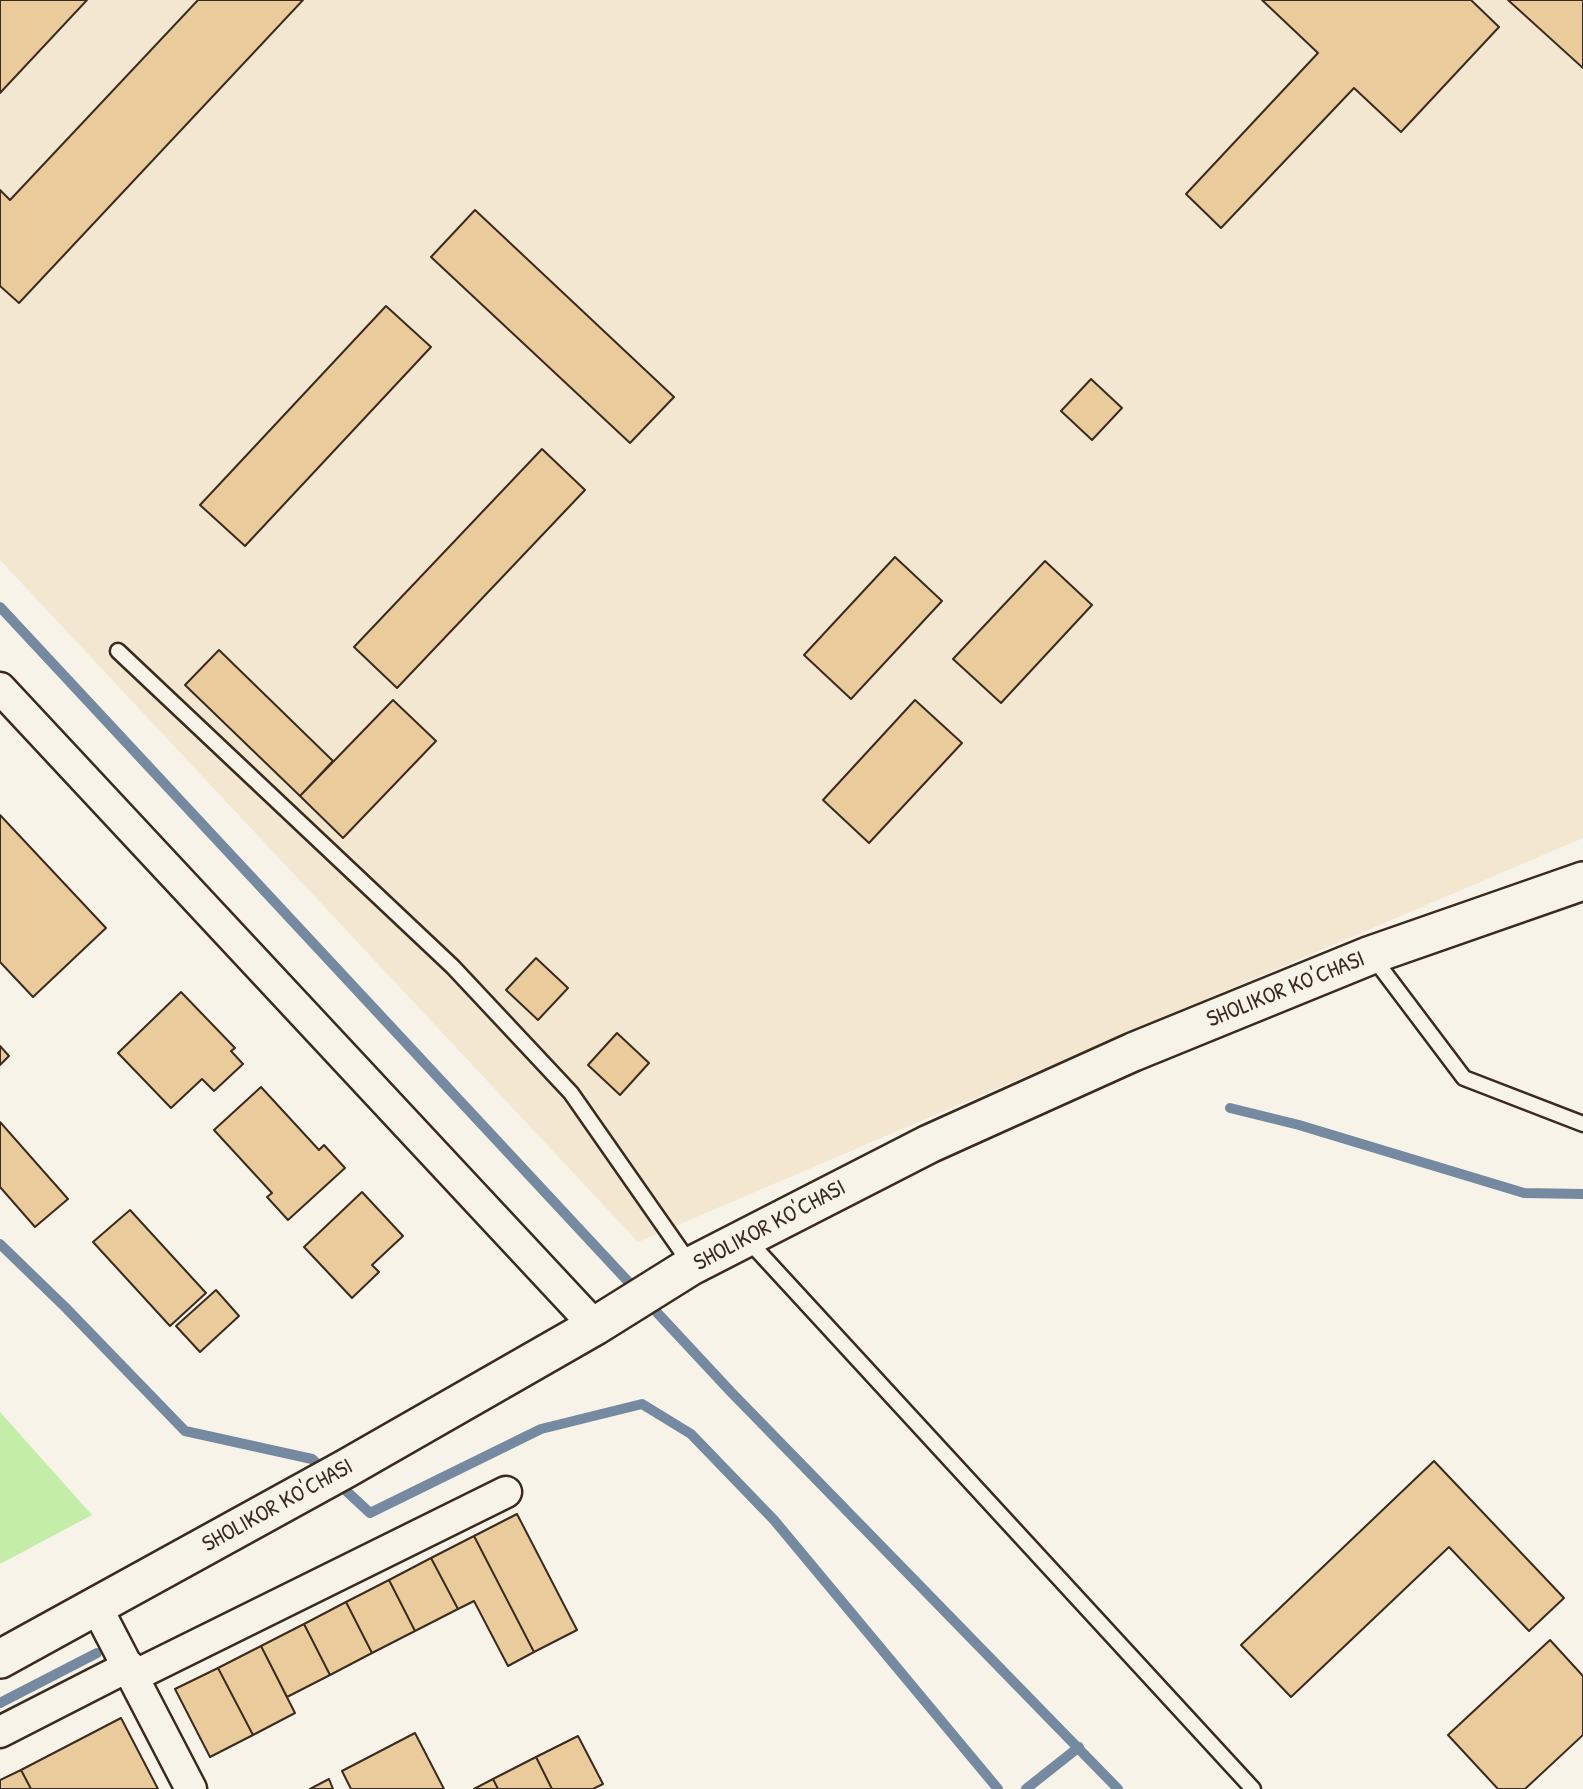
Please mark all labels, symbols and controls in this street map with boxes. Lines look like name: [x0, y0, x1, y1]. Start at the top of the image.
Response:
street label: SHOLIKOR KO'CHASI: [1203, 946, 1369, 1034]
street label: SHOLIKOR KO'CHASI: [689, 1174, 851, 1278]
street label: SHOLIKOR KO'CHASI: [198, 1453, 358, 1559]

